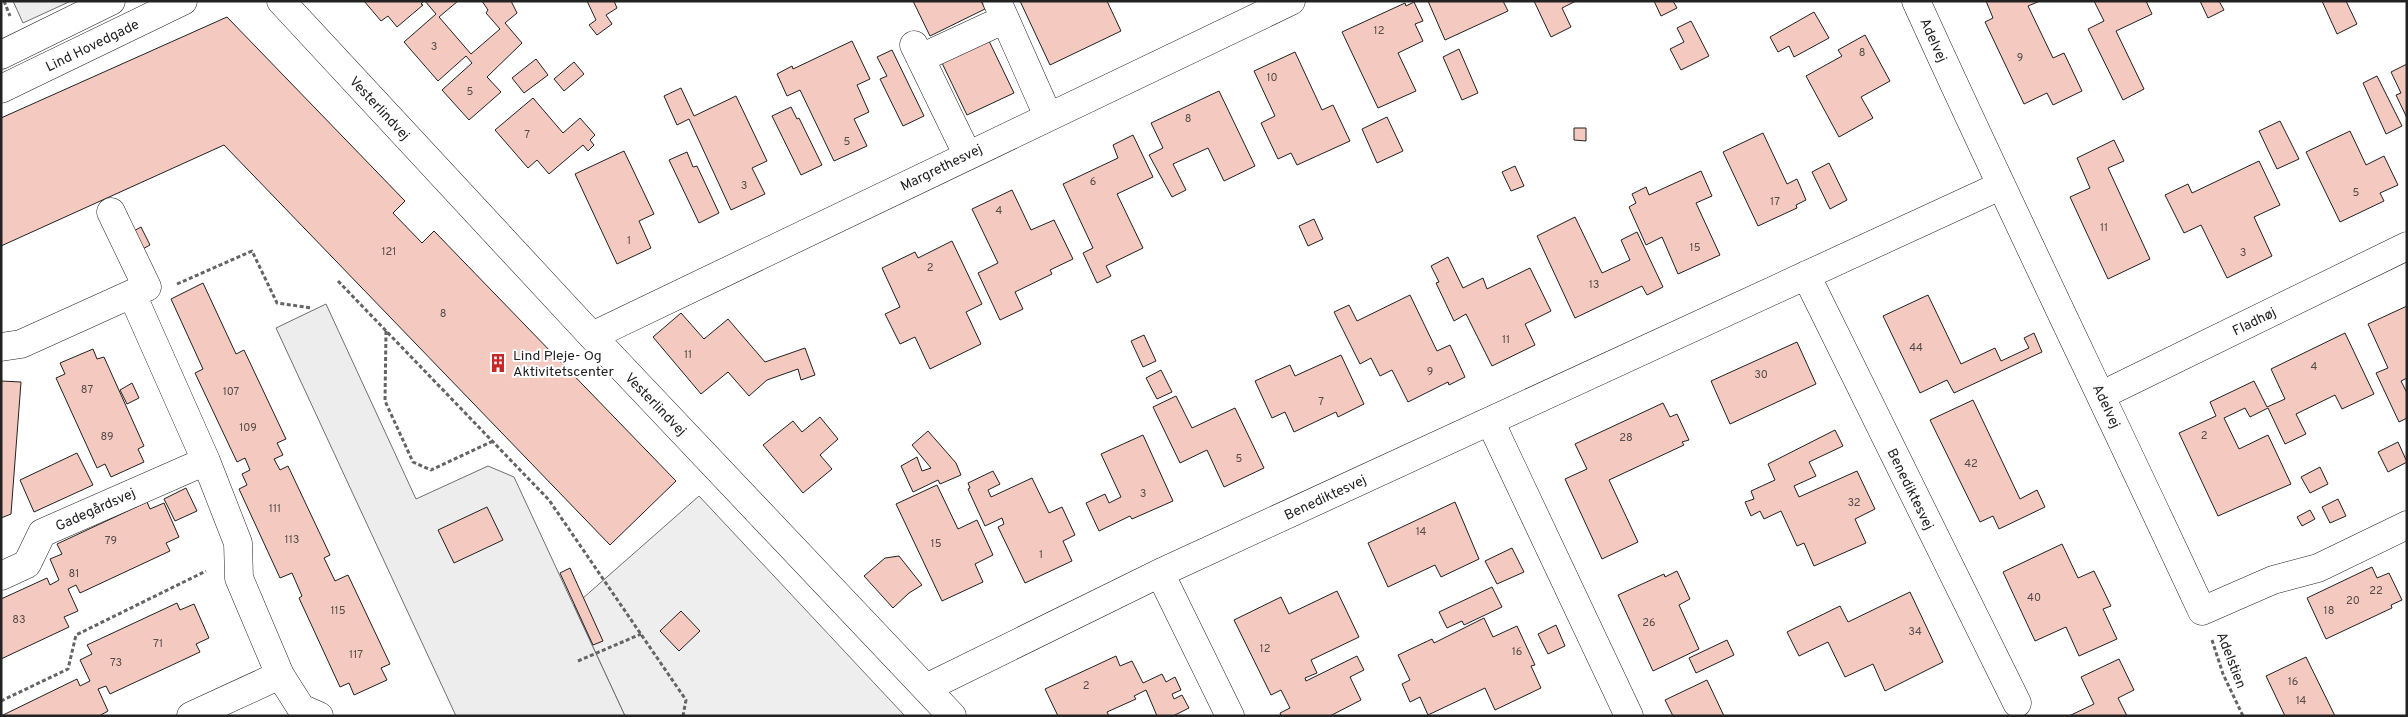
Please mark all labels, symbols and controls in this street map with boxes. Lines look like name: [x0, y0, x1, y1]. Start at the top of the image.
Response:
street label: Lind Hovedgade: [43, 16, 142, 76]
street label: Adelvej: [1915, 16, 1950, 65]
house number: 12: [1374, 24, 1384, 38]
house number: 3: [431, 40, 437, 54]
house number: 8: [1859, 46, 1865, 60]
house number: 9: [2017, 51, 2023, 65]
house number: 10: [1266, 71, 1278, 85]
street label: Vesterlindvej: [345, 74, 413, 145]
house number: 5: [467, 85, 474, 99]
house number: 8: [1185, 112, 1191, 126]
house number: 7: [524, 128, 530, 142]
house number: 5: [844, 135, 851, 149]
street label: Margrethesvej: [898, 141, 985, 195]
house number: 6: [1090, 175, 1096, 189]
house number: 3: [741, 179, 747, 193]
house number: 5: [2353, 186, 2360, 200]
house number: 17: [1770, 195, 1780, 209]
house number: 4: [996, 204, 1003, 218]
house number: 11: [2100, 221, 2108, 235]
house number: 1: [627, 234, 631, 248]
house number: 15: [1690, 241, 1701, 255]
house number: 121: [382, 245, 396, 259]
house number: 3: [2240, 246, 2246, 260]
house number: 2: [927, 261, 933, 275]
house number: 13: [1589, 278, 1599, 292]
street label: Fladhøj: [2230, 305, 2279, 340]
house number: 8: [440, 307, 446, 321]
house number: 11: [1502, 333, 1510, 347]
house number: 44: [1909, 341, 1923, 355]
place label: Lind Pleje- Og Aktivitetscenter: [513, 348, 615, 381]
house number: 11: [684, 348, 692, 362]
building icon: Lind Pleje- Og Aktivitetscenter: [487, 352, 509, 374]
house number: 4: [2311, 360, 2318, 374]
house number: 9: [1427, 365, 1433, 379]
house number: 30: [1754, 368, 1768, 382]
street label: Vesterlindvej: [621, 370, 689, 440]
street label: Adelvej: [2088, 382, 2123, 431]
house number: 87: [81, 383, 93, 397]
house number: 107: [223, 385, 240, 399]
house number: 7: [1318, 395, 1324, 409]
house number: 109: [239, 421, 257, 435]
house number: 2: [2201, 429, 2207, 443]
house number: 89: [100, 430, 114, 444]
house number: 28: [1619, 431, 1633, 445]
street label: Benediktesvej: [1883, 446, 1937, 533]
house number: 5: [1236, 452, 1243, 466]
house number: 42: [1964, 457, 1978, 471]
street label: Benediktesvej: [1282, 472, 1369, 525]
street label: Gadegårdsvej: [53, 485, 138, 536]
house number: 3: [1140, 487, 1146, 501]
house number: 32: [1847, 496, 1861, 510]
house number: 111: [269, 502, 281, 516]
house number: 14: [1416, 525, 1427, 539]
house number: 113: [285, 533, 299, 547]
house number: 79: [105, 534, 117, 548]
house number: 15: [931, 537, 942, 551]
house number: 1: [1039, 548, 1043, 562]
house number: 81: [69, 567, 79, 581]
house number: 22: [2369, 584, 2383, 598]
house number: 40: [2027, 591, 2041, 605]
house number: 20: [2346, 594, 2360, 608]
house number: 115: [330, 604, 346, 618]
house number: 18: [2324, 604, 2334, 618]
house number: 83: [12, 613, 26, 627]
house number: 26: [1642, 616, 1656, 630]
house number: 34: [1908, 625, 1922, 639]
street label: Adelstien: [2212, 630, 2249, 691]
house number: 71: [153, 637, 163, 651]
house number: 12: [1260, 642, 1270, 656]
house number: 16: [1512, 645, 1522, 659]
house number: 117: [349, 648, 363, 662]
house number: 73: [110, 656, 122, 670]
house number: 16: [2288, 675, 2298, 689]
house number: 2: [1083, 679, 1089, 693]
house number: 14: [2296, 694, 2307, 708]

